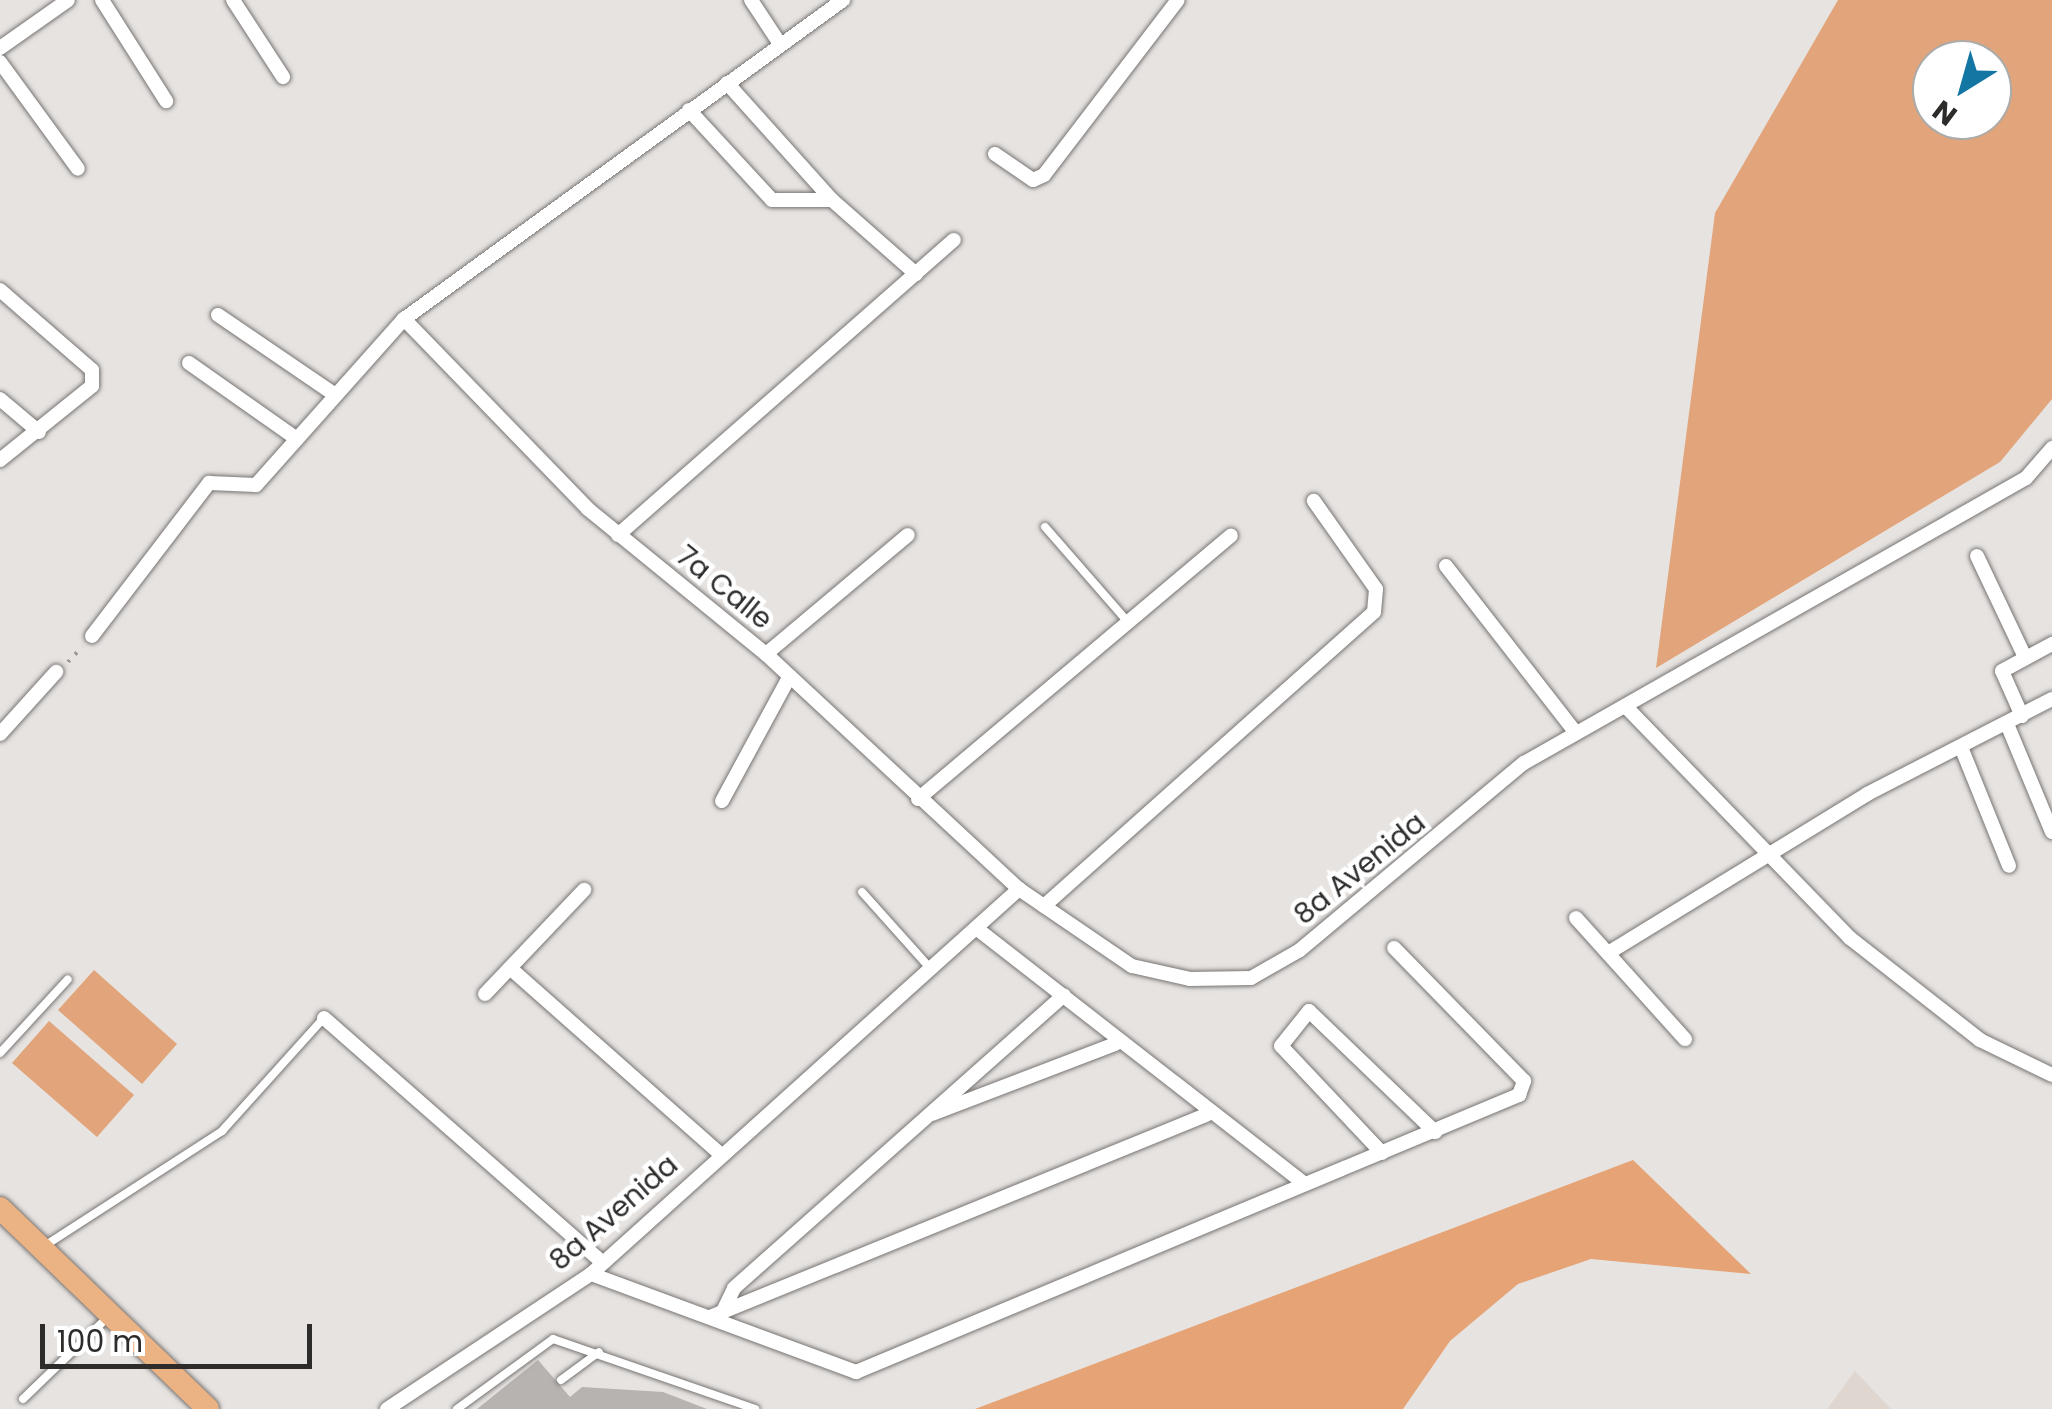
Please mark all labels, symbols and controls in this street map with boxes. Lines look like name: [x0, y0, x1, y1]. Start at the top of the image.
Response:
north arrow: [1912, 40, 2012, 140]
text: N: [1925, 91, 1965, 135]
street label: 7a Calle: [669, 539, 779, 637]
street label: 8a Avenida: [1288, 806, 1432, 932]
street label: 8a Avenida: [543, 1148, 685, 1278]
scale bar: [45, 1304, 318, 1366]
text: 100 m: [57, 1320, 143, 1363]

